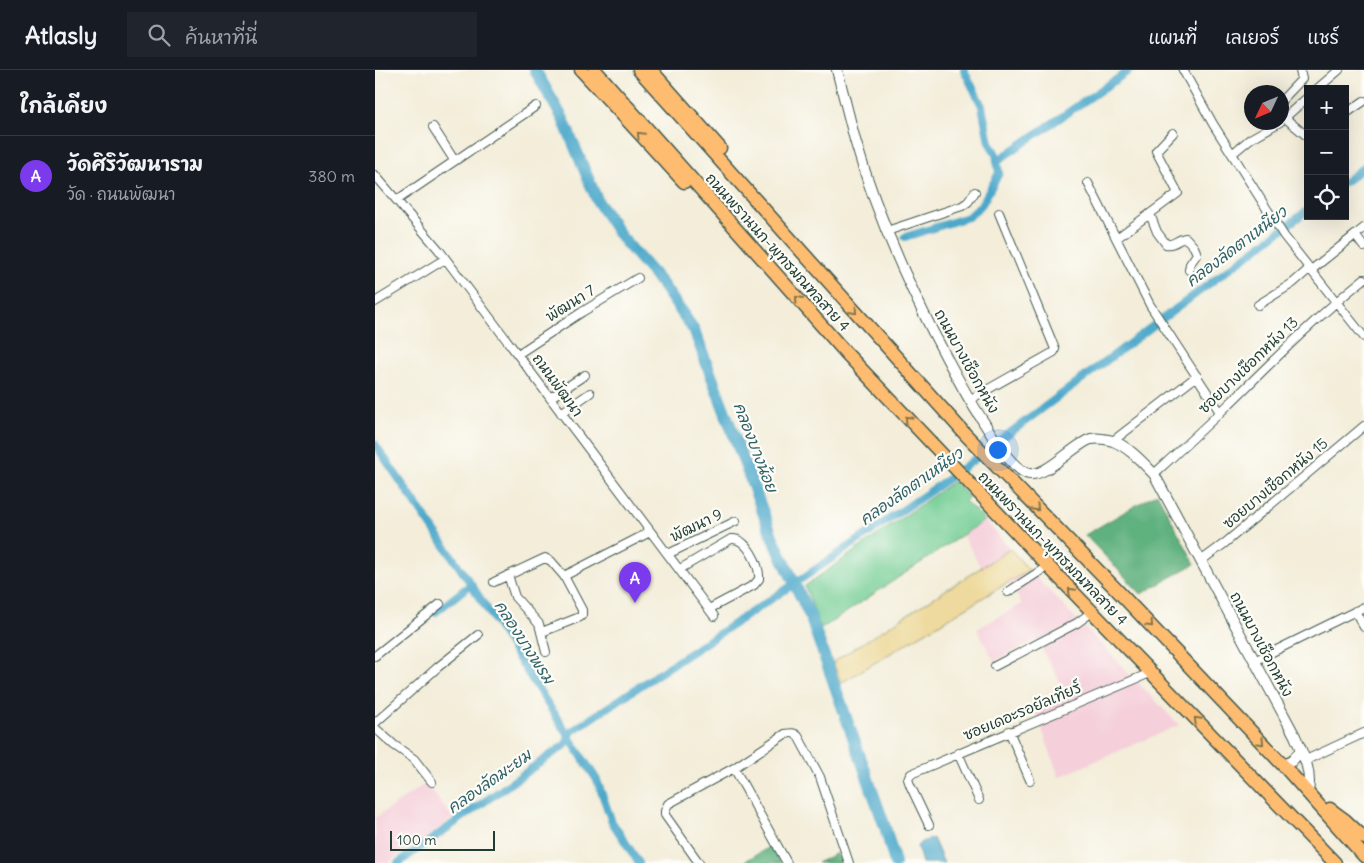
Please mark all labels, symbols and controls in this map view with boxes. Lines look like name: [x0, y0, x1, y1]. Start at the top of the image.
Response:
search box: [127, 12, 477, 57]
text: Atlasly: [25, 20, 97, 50]
icon: search: [145, 21, 173, 49]
text: ค้นหาที่นี่: [185, 25, 258, 49]
text: แผนที่: [1149, 26, 1197, 49]
text: เลเยอร์: [1225, 26, 1279, 49]
text: แชร์: [1307, 26, 1339, 49]
north arrow: [1244, 85, 1289, 130]
map controls: [1304, 85, 1349, 220]
button: +: [1304, 85, 1349, 130]
text: ใกล้เคียง: [20, 92, 107, 119]
button: −: [1304, 130, 1349, 175]
one-way arrow: [637, 132, 646, 141]
text: วัดศิริวัฒนาราม: [67, 152, 203, 176]
text: A: [31, 166, 41, 186]
text: 380 m: [308, 166, 355, 186]
street label: ถนนพรานนก-พุทธมณฑลสาย 4: [700, 169, 855, 337]
button: locate: [1304, 175, 1349, 220]
text: วัด · ถนนพัฒนา: [67, 184, 176, 204]
water label: คลองลัดตาเหนียว: [1182, 200, 1292, 291]
street label: พัฒนา 7: [542, 280, 598, 326]
one-way arrow: [795, 295, 804, 304]
one-way arrow: [848, 305, 857, 314]
street label: ถนนบางเชือกหนัง: [931, 306, 1003, 416]
street label: ซอยบางเชือกหนัง 13: [1194, 313, 1302, 417]
street label: ถนนพัฒนา: [529, 350, 587, 420]
water label: คลองบางน้อย: [730, 399, 783, 496]
one-way arrow: [905, 416, 914, 425]
street label: ซอยบางเชือกหนัง 15: [1219, 433, 1331, 533]
your location: [985, 437, 1011, 463]
water label: คลองลัดตาเหนียว: [856, 442, 968, 529]
street label: ถนนพรานนก-พุทธมณฑลสาย 4: [973, 467, 1132, 631]
one-way arrow: [1030, 502, 1039, 511]
street label: พัฒนา 9: [667, 504, 725, 546]
pin: A: [619, 562, 651, 603]
one-way arrow: [1068, 588, 1077, 597]
street label: ถนนบางเชือกหนัง: [1226, 588, 1298, 700]
water label: คลองบางพรม: [491, 596, 560, 689]
one-way arrow: [1144, 618, 1153, 627]
street label: ซอยเดอะรอยัลเทียร์: [960, 677, 1085, 744]
one-way arrow: [1194, 717, 1203, 726]
one-way arrow: [1255, 736, 1264, 745]
water label: คลองลัดมะยม: [443, 744, 536, 817]
scale bar: [390, 828, 495, 851]
text: 100 m: [397, 831, 437, 849]

